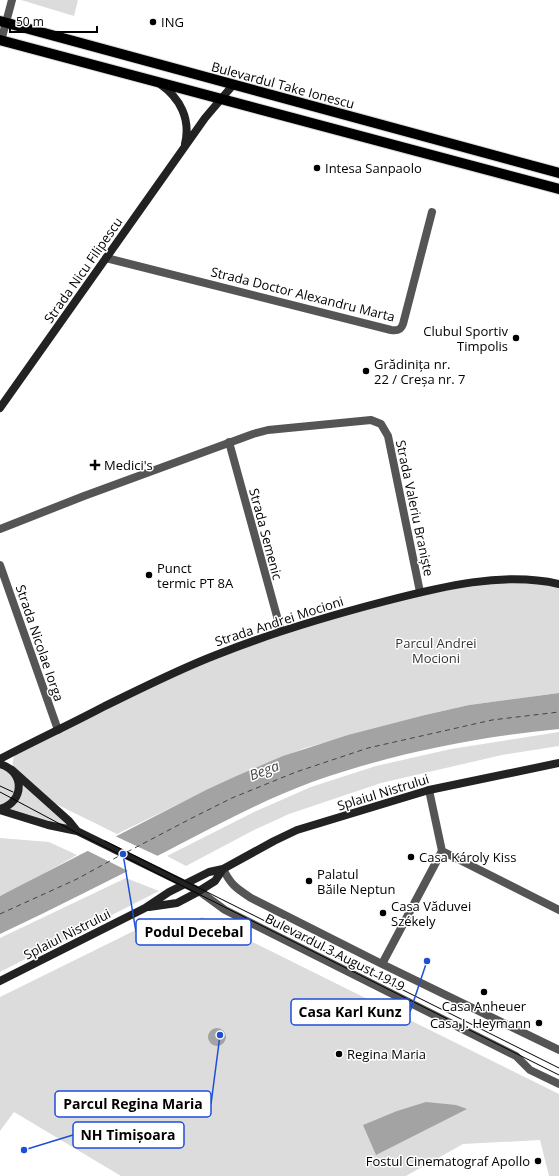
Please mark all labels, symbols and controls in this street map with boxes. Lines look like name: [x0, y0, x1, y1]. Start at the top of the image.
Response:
scale bar: [10, 8, 97, 34]
text: 50 m: [16, 13, 44, 30]
place label: ING: [161, 13, 184, 31]
marker: ING: [148, 17, 158, 27]
street label: Bulevardul Take Ionescu: [209, 57, 357, 113]
place label: Intesa Sanpaolo: [325, 159, 422, 177]
marker: Intesa Sanpaolo: [312, 163, 322, 173]
street label: Strada Nicu Filipescu: [40, 213, 126, 327]
street label: Strada Doctor Alexandru Marta: [209, 262, 397, 326]
place label: Clubul Sportiv Timpolis: [423, 322, 509, 355]
marker: Clubul Sportiv Timpolis: [511, 333, 521, 343]
place label: Grădinița nr. 22 / Creșa nr. 7: [374, 355, 466, 388]
marker: Grădinița nr. 22 / Creșa nr. 7: [361, 366, 371, 376]
street label: Strada Valeriu Braniște: [392, 438, 438, 578]
place label: Medici's: [104, 456, 153, 474]
marker: Medici's: [89, 459, 101, 471]
street label: Strada Semenic: [245, 486, 287, 582]
place label: Punct termic PT 8A: [157, 559, 234, 592]
marker: Punct termic PT 8A: [144, 570, 154, 580]
street label: Strada Nicolae Iorga: [12, 582, 68, 704]
street label: Strada Andrei Mocioni: [212, 592, 346, 650]
park label: Parcul Andrei Mocioni: [395, 634, 477, 667]
water label: Bega: [246, 756, 282, 784]
street label: Splaiul Nistrului: [335, 769, 431, 815]
place label: Casa Károly Kiss: [419, 848, 516, 866]
marker: Casa Károly Kiss: [406, 852, 416, 862]
place label: Palatul Băile Neptun: [317, 865, 395, 898]
marker: Palatul Băile Neptun: [304, 876, 314, 886]
place label: Casa Văduvei Székely: [391, 897, 471, 930]
street label: Splaiul Nistrului: [20, 904, 114, 964]
marker: Casa Văduvei Székely: [378, 908, 388, 918]
street label: Bulevardul 3 August 1919: [262, 909, 408, 995]
callout: Podul Decebal: [136, 919, 251, 945]
text: Podul Decebal: [144, 922, 244, 941]
marker: Casa Anheuer: [479, 987, 489, 997]
place label: Casa Anheuer: [442, 997, 527, 1015]
callout: Casa Karl Kunz: [291, 999, 410, 1025]
text: Casa Karl Kunz: [299, 1002, 402, 1021]
place label: Casa J. Heymann: [430, 1014, 531, 1032]
marker: Casa J. Heymann: [534, 1018, 544, 1028]
place label: Regina Maria: [347, 1045, 426, 1063]
marker: Regina Maria: [334, 1049, 344, 1059]
callout: Parcul Regina Maria: [55, 1091, 211, 1117]
text: Parcul Regina Maria: [63, 1094, 203, 1113]
callout: NH Timișoara: [73, 1122, 184, 1148]
text: NH Timișoara: [80, 1125, 176, 1144]
place label: Fostul Cinematograf Apollo: [366, 1152, 530, 1170]
marker: Fostul Cinematograf Apollo: [533, 1156, 543, 1166]

